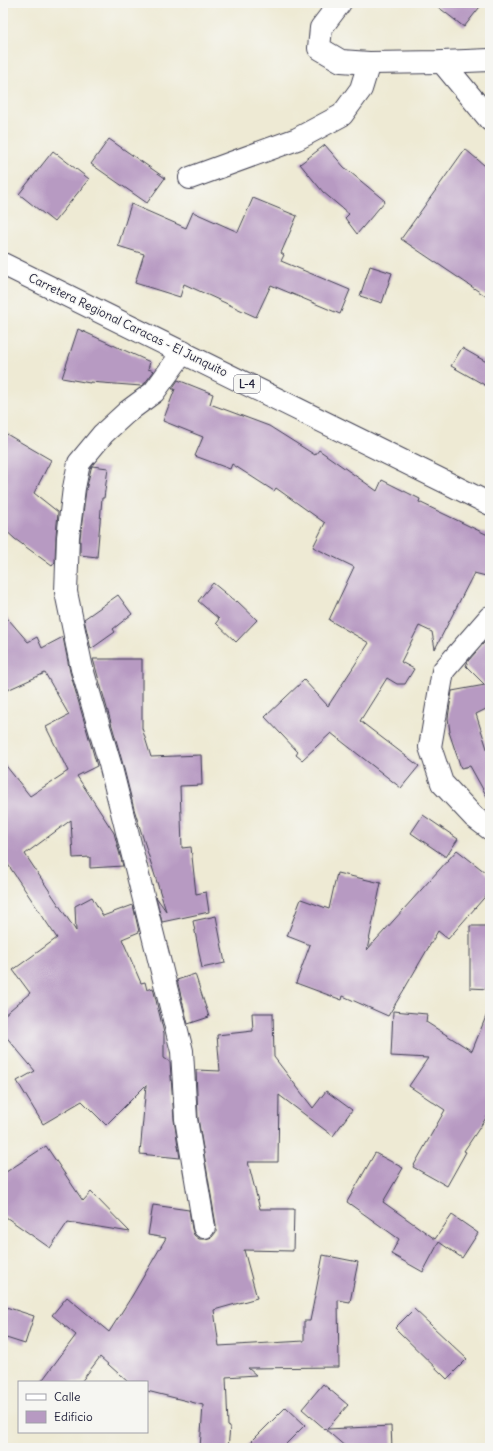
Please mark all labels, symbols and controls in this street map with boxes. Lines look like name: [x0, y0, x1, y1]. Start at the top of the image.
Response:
street label: Carretera Regional Caracas - El Junquito: [26, 270, 231, 380]
road number: L-4: [234, 375, 260, 393]
legend: [18, 1381, 148, 1433]
text: Calle: [54, 1389, 81, 1404]
text: Edificio: [54, 1409, 93, 1424]

